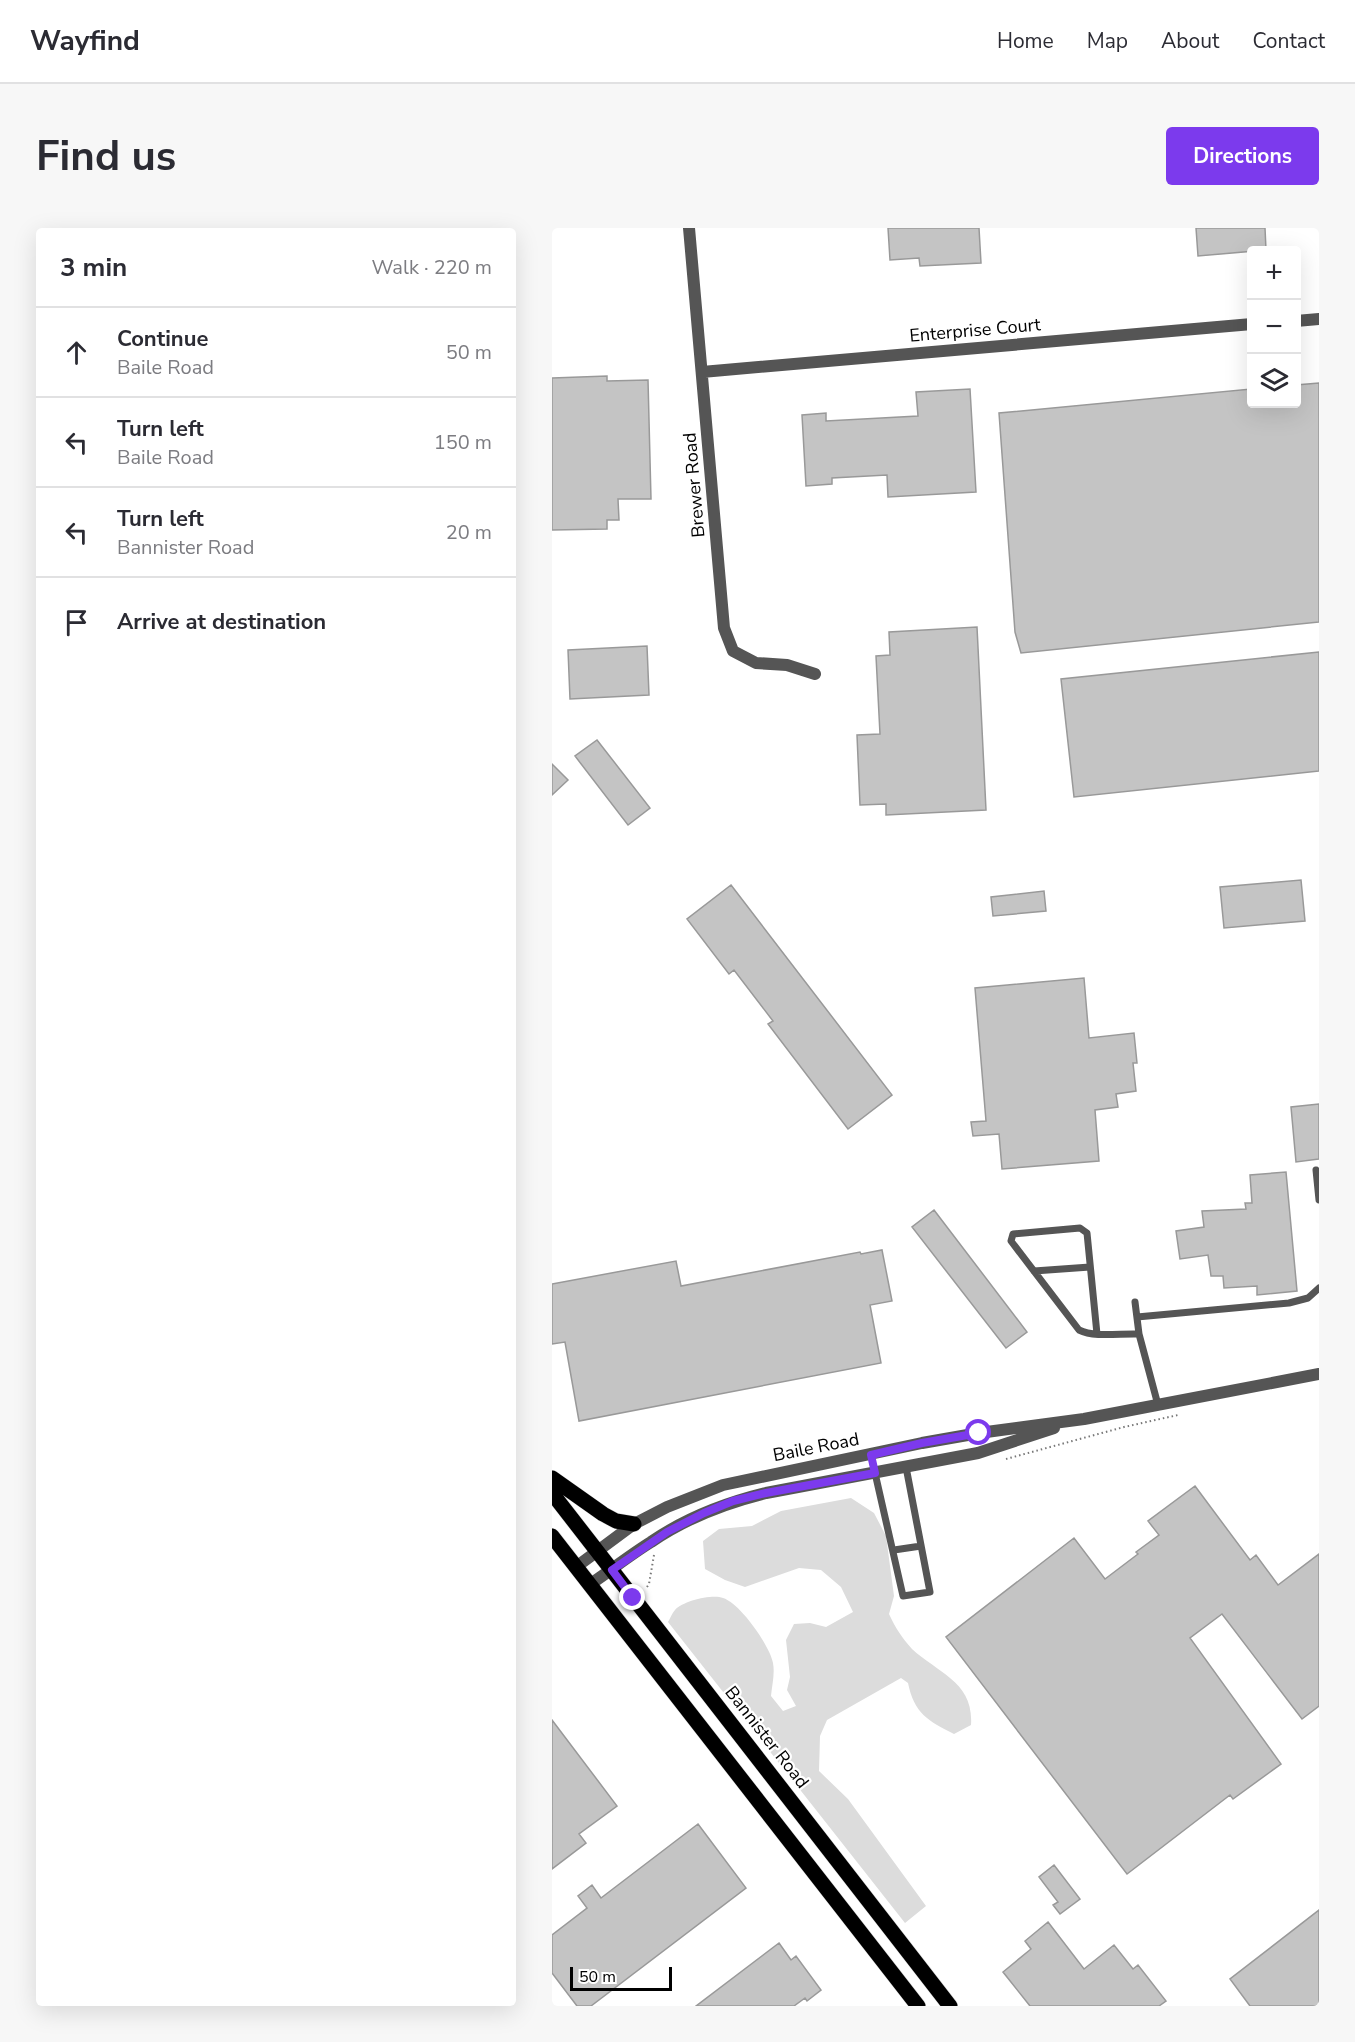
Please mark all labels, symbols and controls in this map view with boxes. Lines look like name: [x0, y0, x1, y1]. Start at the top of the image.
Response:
text: Wayfind: [30, 22, 140, 60]
text: Home: [997, 27, 1054, 55]
text: Map: [1087, 27, 1128, 55]
text: About: [1161, 27, 1219, 55]
text: Contact: [1252, 27, 1325, 55]
button: Directions: [1166, 127, 1319, 185]
text: Find us: [36, 128, 176, 185]
map controls: [1247, 246, 1301, 408]
button: +: [1247, 246, 1301, 300]
text: 3 min: [60, 250, 127, 285]
text: Walk · 220 m: [372, 254, 492, 281]
button: −: [1247, 300, 1301, 354]
street label: Enterprise Court: [908, 312, 1042, 348]
text: Continue: [117, 324, 208, 354]
icon: ahead: [60, 336, 93, 369]
text: 50 m: [446, 339, 492, 366]
text: Baile Road: [117, 354, 214, 381]
button: layers: [1247, 354, 1301, 408]
text: Turn left: [117, 414, 204, 444]
icon: left: [60, 426, 93, 459]
text: 150 m: [434, 429, 492, 456]
street label: Brewer Road: [677, 431, 711, 539]
text: Baile Road: [117, 444, 214, 471]
text: Turn left: [117, 504, 204, 534]
icon: left: [60, 516, 93, 549]
text: 20 m: [446, 519, 492, 546]
text: Bannister Road: [117, 534, 254, 561]
icon: arrive: [60, 606, 93, 639]
text: Arrive at destination: [117, 607, 326, 637]
route start: [965, 1419, 991, 1445]
street label: Baile Road: [771, 1427, 861, 1467]
route end: [619, 1584, 645, 1610]
street label: Bannister Road: [719, 1681, 815, 1793]
scale bar: [570, 1964, 672, 1992]
text: 50 m: [579, 1966, 616, 1988]

